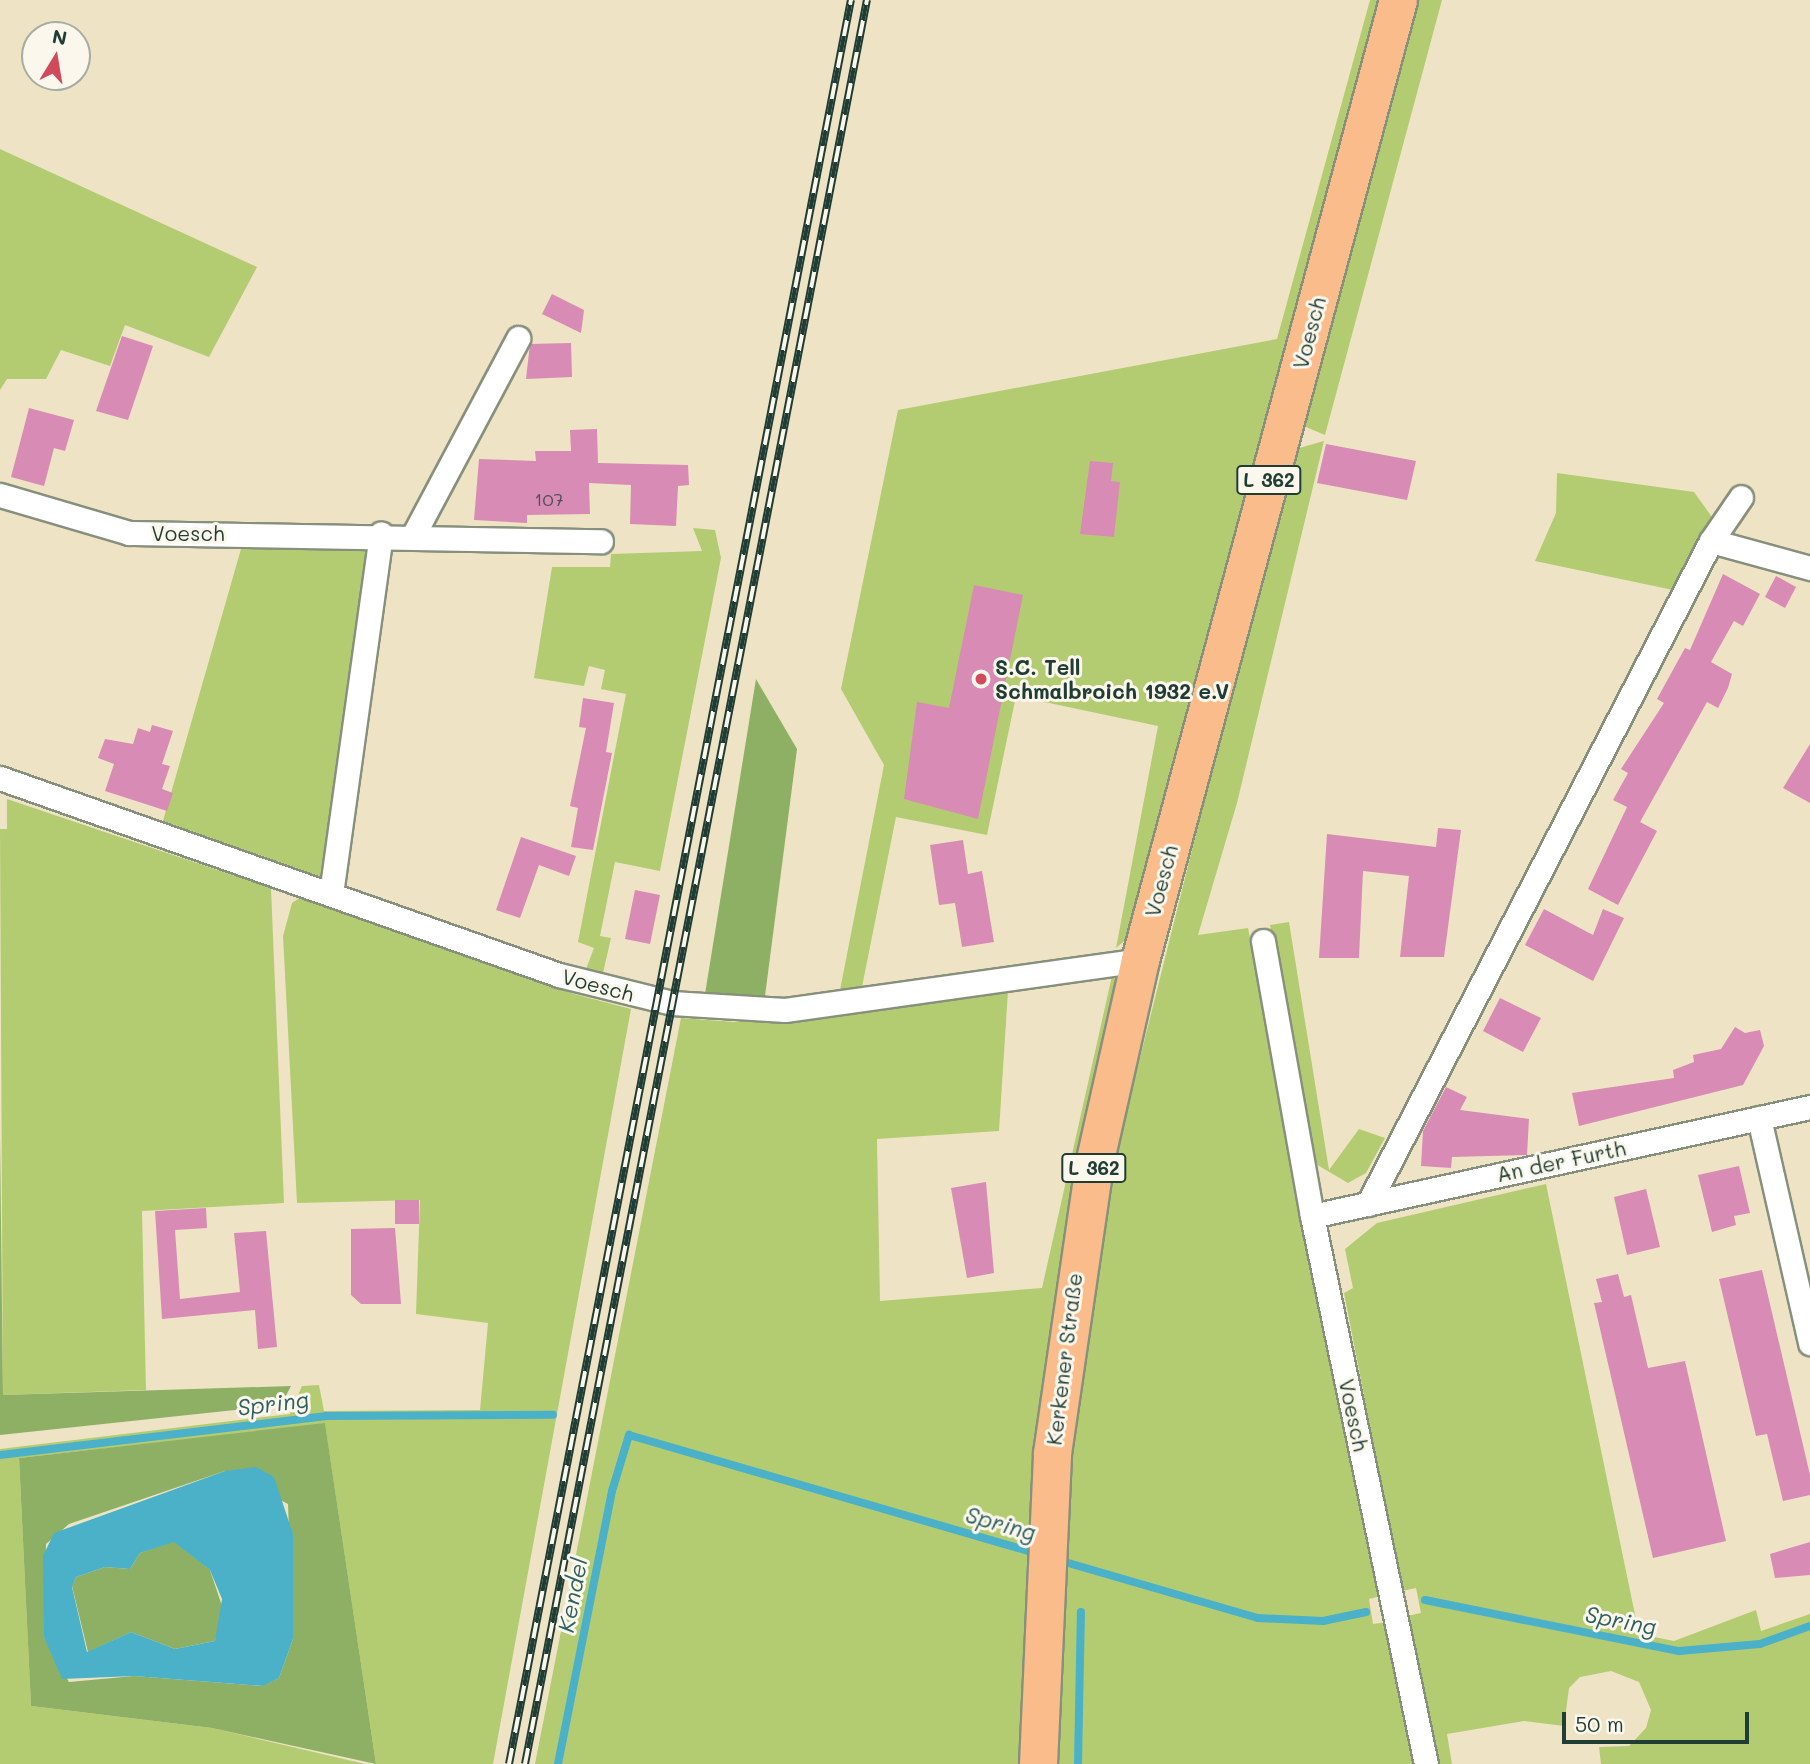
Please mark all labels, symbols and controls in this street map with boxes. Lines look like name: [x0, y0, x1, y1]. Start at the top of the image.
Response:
north arrow: [21, 21, 91, 91]
text: N: [50, 23, 69, 51]
street label: Voesch: [1287, 294, 1331, 372]
road number: L 362: [1236, 464, 1302, 495]
house number: 107: [534, 488, 564, 510]
street label: Voesch: [151, 520, 225, 546]
place label: S.C. Tell Schmalbroich 1932 e.V: [995, 654, 1229, 704]
marker: S.C. Tell Schmalbroich 1932 e.V: [973, 671, 989, 687]
street label: Voesch: [1139, 842, 1183, 920]
street label: Voesch: [559, 963, 637, 1007]
street label: An der Furth: [1494, 1135, 1628, 1187]
road number: L 362: [1061, 1152, 1127, 1184]
street label: Kerkener Straße: [1041, 1271, 1087, 1447]
street label: Voesch: [1334, 1377, 1374, 1453]
water label: Spring: [236, 1385, 310, 1421]
water label: Spring: [963, 1500, 1039, 1546]
water label: Kendel: [551, 1555, 593, 1635]
water label: Spring: [1583, 1600, 1659, 1640]
scale bar: [1565, 1698, 1752, 1742]
text: 50 m: [1575, 1710, 1624, 1737]

